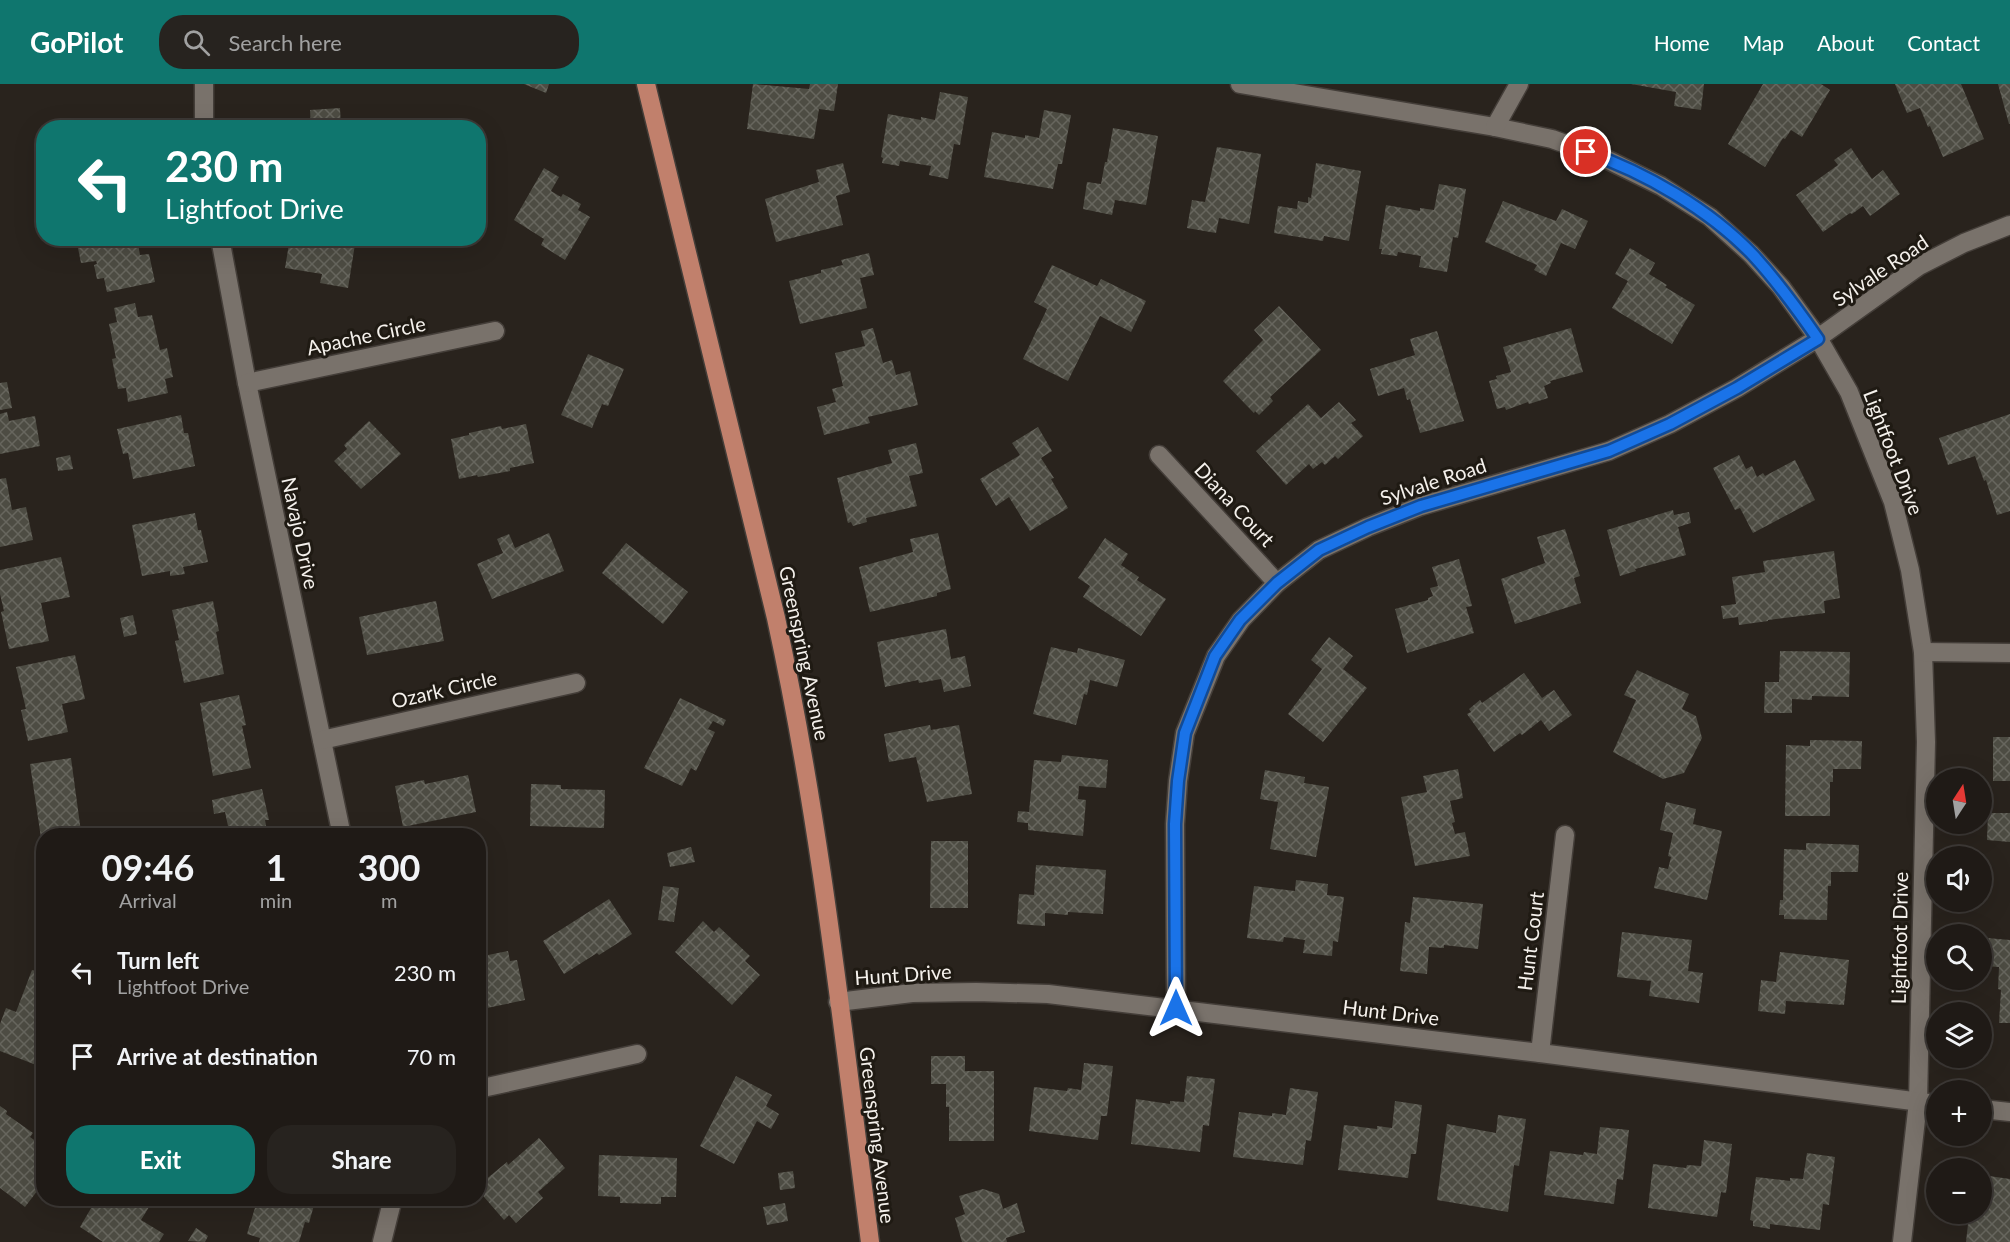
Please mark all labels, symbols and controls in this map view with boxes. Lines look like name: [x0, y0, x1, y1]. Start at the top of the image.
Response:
search box: [159, 15, 579, 69]
text: GoPilot: [30, 25, 123, 59]
icon: search: [180, 26, 213, 59]
text: Search here: [228, 29, 342, 56]
text: Home: [1654, 30, 1710, 55]
text: Map: [1743, 30, 1784, 55]
text: About: [1817, 30, 1874, 55]
text: Contact: [1907, 30, 1980, 55]
pin: [1560, 126, 1611, 177]
icon: arrive: [1569, 135, 1602, 168]
text: 230 m: [165, 141, 283, 191]
icon: left: [66, 144, 144, 222]
text: Lightfoot Drive: [165, 192, 344, 225]
street label: Sylvale Road: [1828, 229, 1932, 311]
street label: Apache Circle: [304, 311, 428, 359]
street label: Lightfoot Drive: [1859, 386, 1929, 518]
street label: Sylvale Road: [1377, 453, 1489, 509]
street label: Diana Court: [1190, 457, 1280, 551]
street label: Navajo Drive: [277, 475, 325, 591]
street label: Greenspring Avenue: [775, 564, 835, 742]
street label: Ozark Circle: [389, 665, 499, 713]
north arrow: [1926, 768, 1992, 834]
map controls: [1926, 768, 1992, 1224]
text: 09:46: [102, 845, 194, 889]
text: 1: [266, 845, 287, 889]
text: 300: [358, 845, 420, 889]
button: sound: [1926, 846, 1992, 912]
street label: Lightfoot Drive: [1886, 872, 1912, 1004]
text: Arrival: [119, 888, 177, 912]
text: min: [260, 888, 292, 912]
text: m: [381, 888, 397, 912]
street label: Hunt Court: [1512, 890, 1548, 992]
button: search: [1926, 924, 1992, 990]
text: Turn left: [117, 947, 199, 974]
icon: left: [66, 956, 99, 989]
text: 230 m: [394, 959, 456, 986]
street label: Hunt Drive: [854, 959, 952, 989]
text: Lightfoot Drive: [117, 974, 249, 998]
position arrow: [1144, 976, 1208, 1040]
street label: Hunt Drive: [1341, 994, 1441, 1030]
button: layers: [1926, 1002, 1992, 1068]
icon: arrive: [66, 1040, 99, 1073]
text: Arrive at destination: [117, 1043, 318, 1070]
text: 70 m: [407, 1043, 456, 1070]
street label: Greenspring Avenue: [855, 1045, 901, 1225]
button: +: [1926, 1080, 1992, 1146]
button: Exit: [66, 1125, 255, 1194]
button: Share: [267, 1125, 456, 1194]
button: −: [1926, 1158, 1992, 1224]

